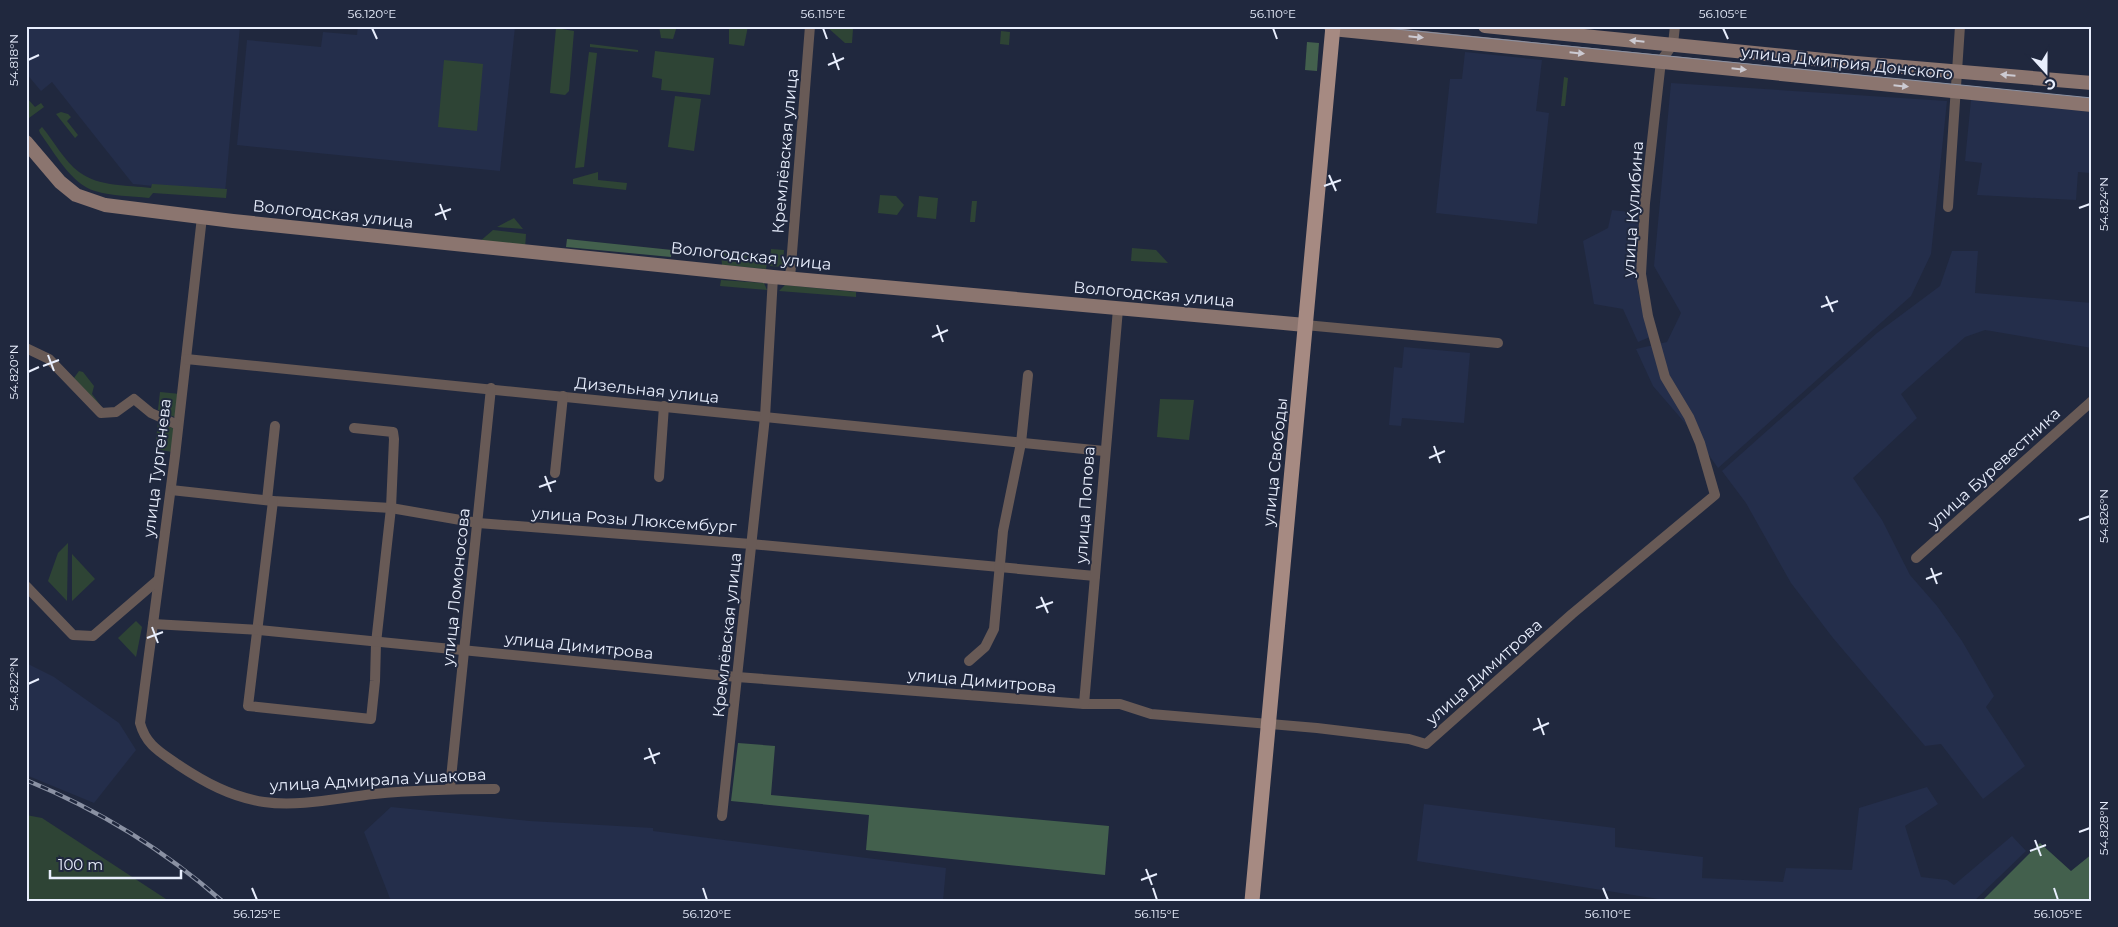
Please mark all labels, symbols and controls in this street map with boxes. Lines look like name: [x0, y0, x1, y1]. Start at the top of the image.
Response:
text: 56.120°E: [348, 6, 396, 21]
text: 56.115°E: [801, 6, 845, 21]
text: 56.110°E: [1250, 6, 1296, 21]
text: 56.105°E: [1699, 6, 1747, 21]
text: 54.818°N: [6, 34, 21, 86]
one-way arrow: [1408, 34, 1424, 42]
one-way arrow: [1629, 37, 1645, 45]
street label: улица Дмитрия Донского: [1739, 42, 1954, 84]
north arrow: [2020, 48, 2070, 98]
one-way arrow: [1570, 49, 1586, 57]
one-way arrow: [1731, 66, 1747, 74]
street label: Кремлёвская улица: [768, 68, 802, 234]
one-way arrow: [2000, 71, 2016, 79]
text: С: [2043, 74, 2059, 94]
one-way arrow: [1893, 82, 1909, 90]
street label: улица Кулибина: [1619, 140, 1647, 279]
text: 54.824°N: [2096, 177, 2111, 231]
street label: Вологодская улица: [252, 196, 414, 232]
street label: Вологодская улица: [670, 238, 832, 274]
street label: Вологодская улица: [1073, 277, 1235, 311]
text: 54.820°N: [6, 345, 21, 399]
street label: Дизельная улица: [574, 373, 720, 407]
street label: улица Тургенева: [139, 397, 175, 540]
street label: улица Свободы: [1259, 397, 1291, 528]
street label: улица Буревестника: [1923, 404, 2064, 533]
street label: улица Попова: [1071, 446, 1099, 565]
text: 54.826°N: [2096, 489, 2111, 543]
street label: улица Розы Люксембург: [530, 503, 737, 537]
street label: улица Ломоносова: [438, 507, 474, 668]
street label: Кремлёвская улица: [709, 552, 745, 718]
street label: улица Димитрова: [1421, 615, 1546, 730]
street label: улица Димитрова: [503, 629, 654, 663]
text: 54.822°N: [6, 657, 21, 711]
street label: улица Димитрова: [906, 665, 1057, 697]
street label: улица Адмирала Ушакова: [268, 765, 487, 795]
text: 54.828°N: [2096, 801, 2111, 855]
scale bar: [50, 847, 181, 879]
text: 100 m: [58, 855, 103, 874]
text: 56.125°E: [233, 906, 281, 921]
text: 56.120°E: [683, 906, 731, 921]
text: 56.115°E: [1135, 906, 1179, 921]
text: 56.110°E: [1585, 906, 1631, 921]
text: 56.105°E: [2034, 906, 2082, 921]

